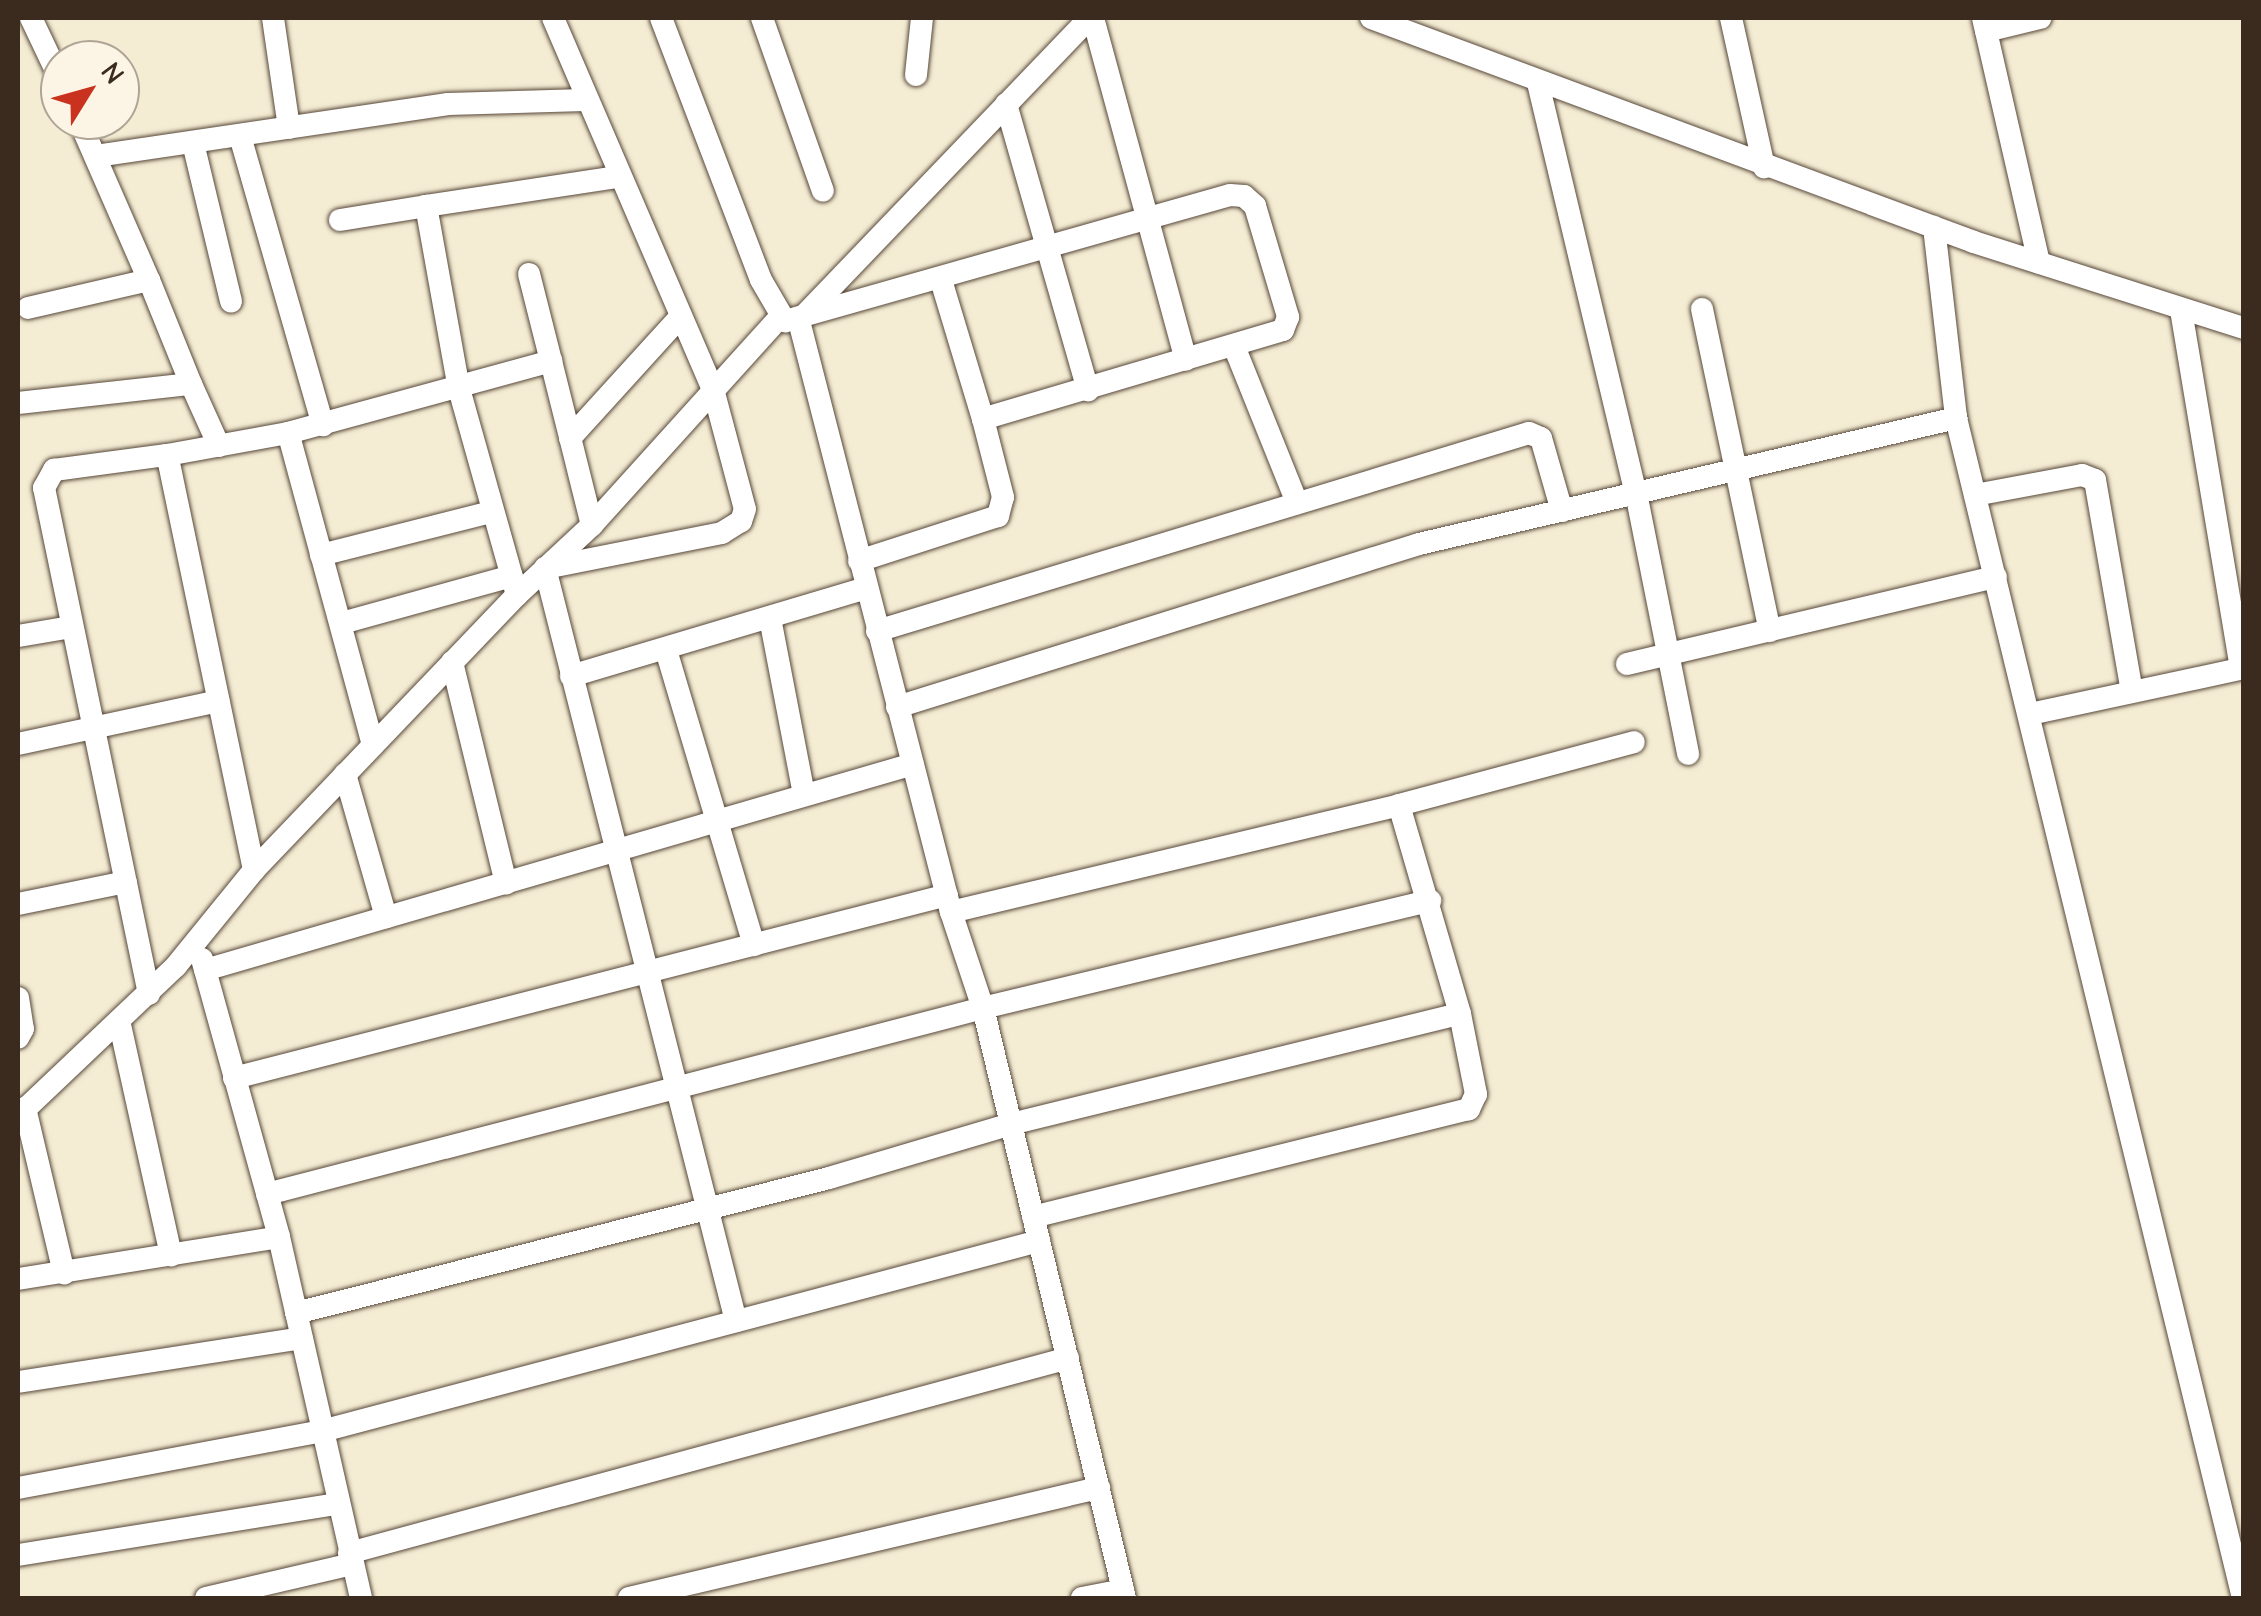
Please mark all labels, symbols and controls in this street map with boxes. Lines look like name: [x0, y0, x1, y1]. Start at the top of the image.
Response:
north arrow: [40, 40, 140, 140]
text: N: [94, 56, 131, 90]

